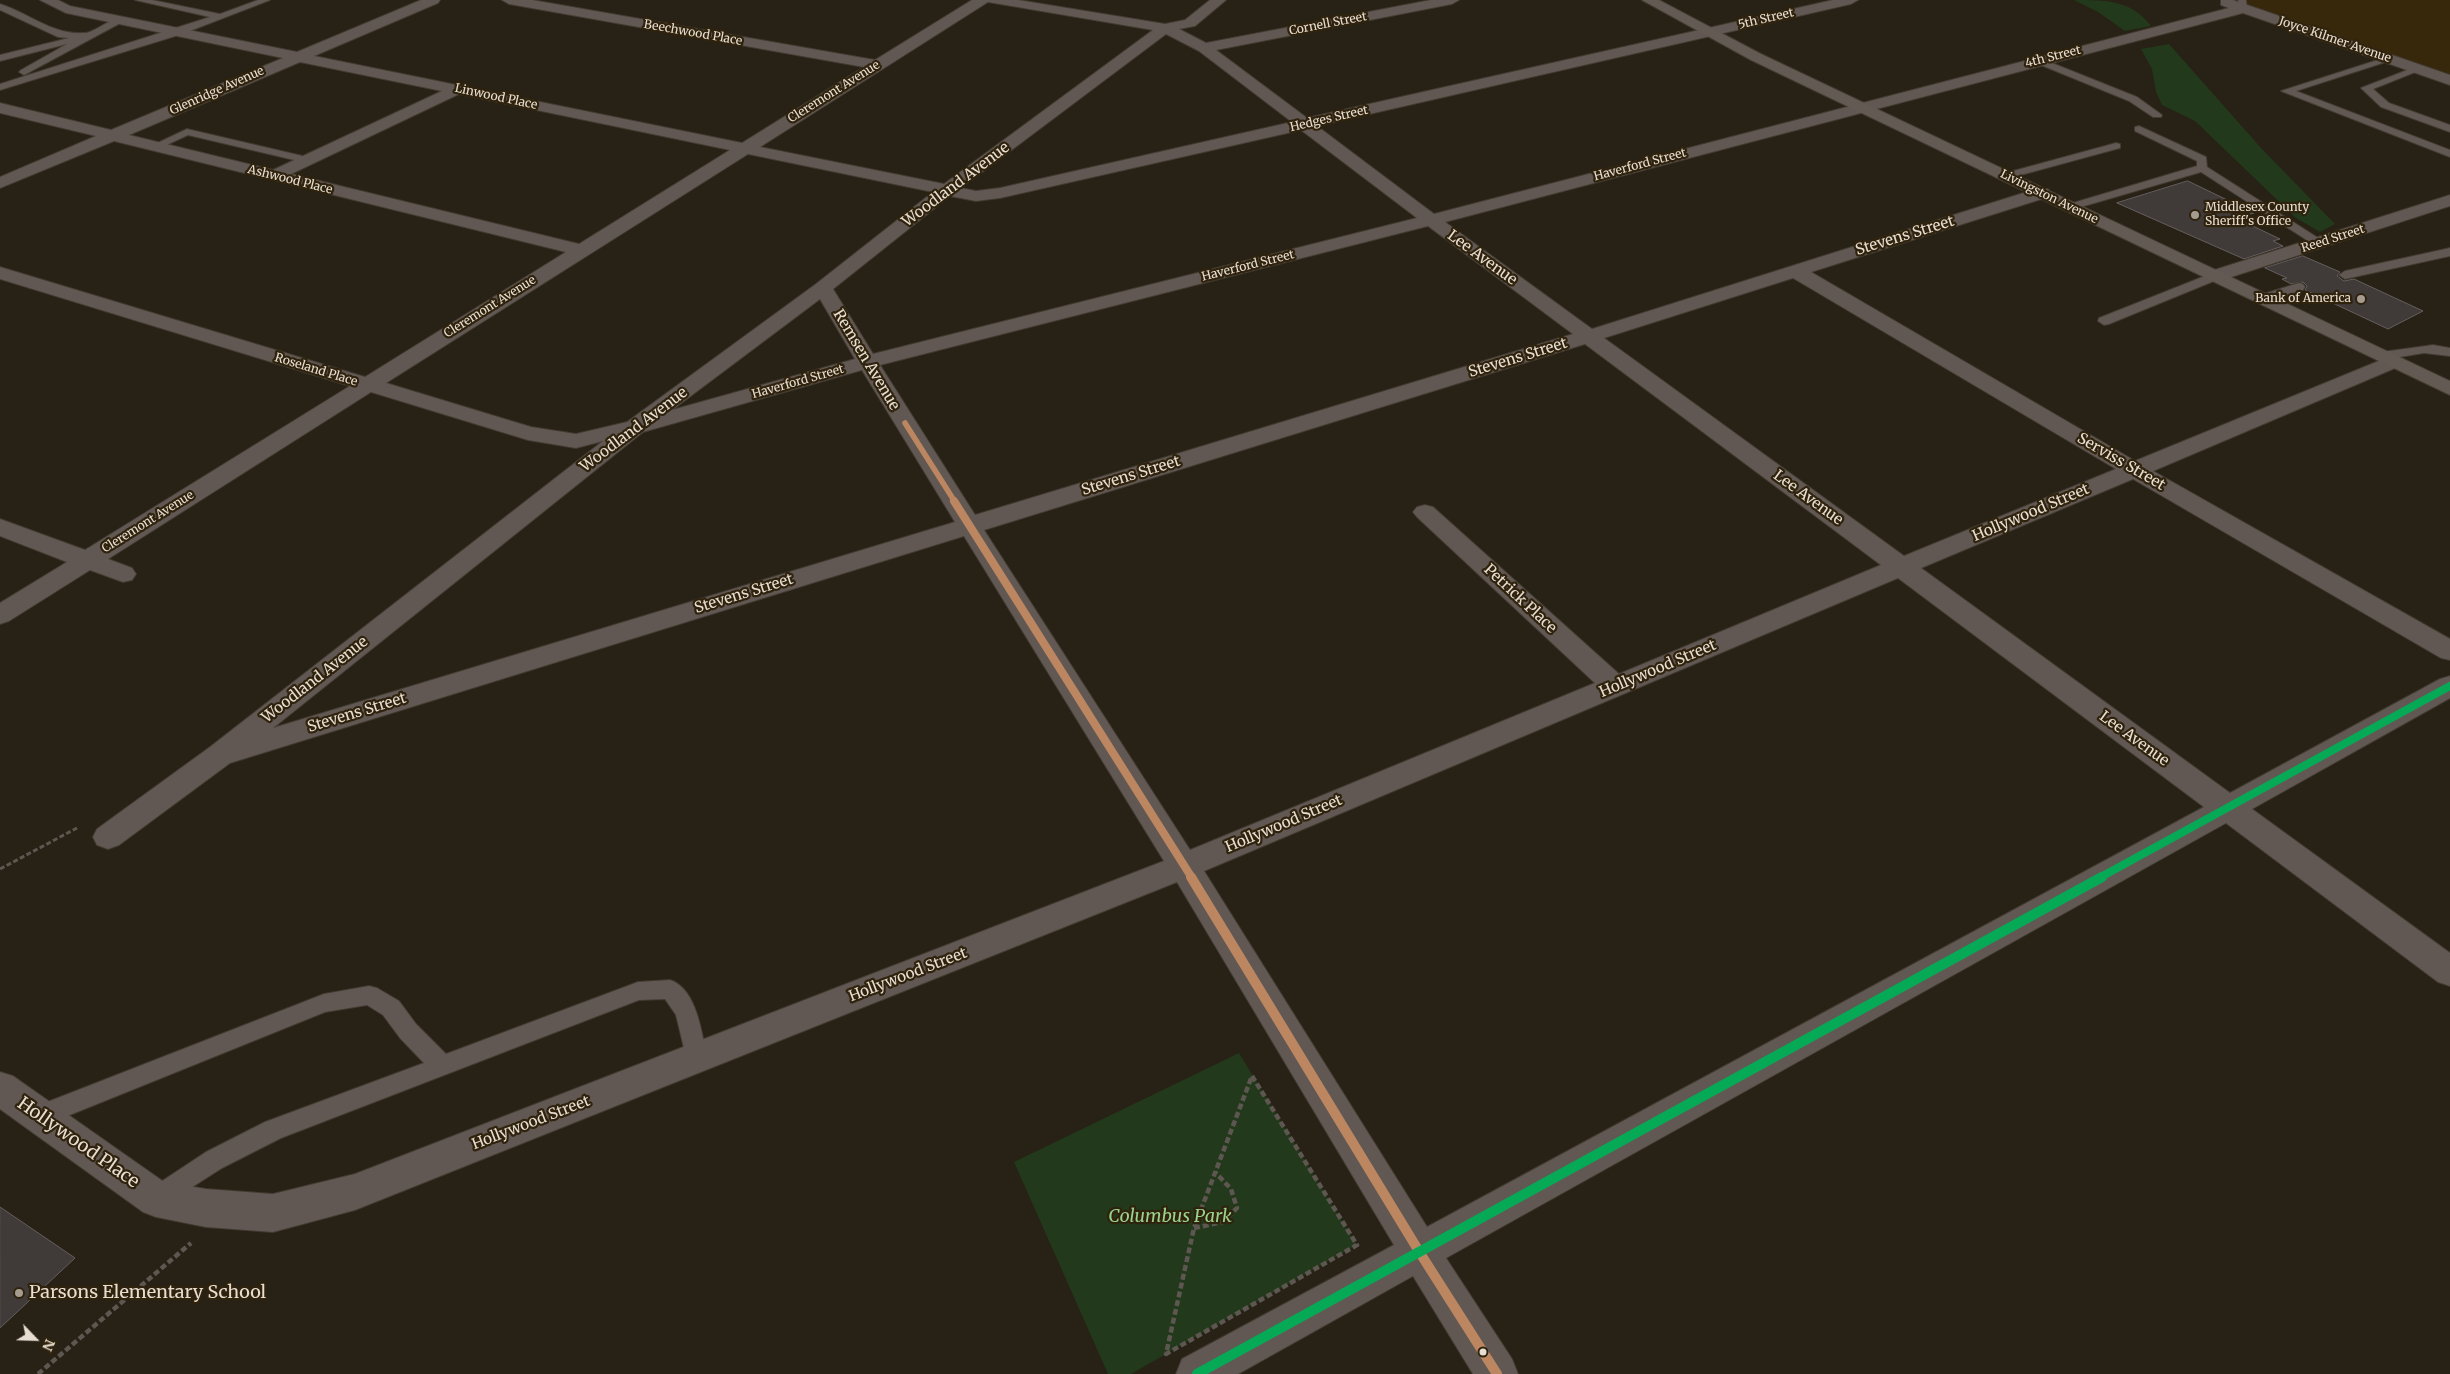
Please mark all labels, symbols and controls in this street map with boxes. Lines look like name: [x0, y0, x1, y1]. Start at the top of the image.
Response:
street label: 5th Street: [1737, 6, 1795, 32]
street label: Cornell Street: [1288, 9, 1368, 39]
street label: Joyce Kilmer Avenue: [2277, 14, 2393, 66]
street label: Beechwood Place: [643, 17, 743, 49]
street label: 4th Street: [2024, 43, 2082, 71]
street label: Cleremont Avenue: [785, 58, 883, 126]
street label: Glenridge Avenue: [168, 64, 266, 118]
street label: Linwood Place: [454, 81, 538, 113]
street label: Hedges Street: [1289, 103, 1369, 135]
street label: Woodland Avenue: [899, 139, 1013, 231]
street label: Haverford Street: [1592, 146, 1688, 184]
street label: Ashwood Place: [246, 163, 334, 197]
street label: Livingston Avenue: [1998, 167, 2100, 227]
place label: Middlesex County Sheriff's Office: [2205, 201, 2309, 229]
marker: Middlesex County Sheriff's Office: [2189, 209, 2201, 221]
street label: Stevens Street: [1853, 212, 1957, 260]
street label: Reed Street: [2300, 222, 2366, 256]
street label: Lee Avenue: [1444, 227, 1520, 289]
street label: Haverford Street: [1200, 248, 1296, 284]
street label: Cleremont Avenue: [441, 273, 539, 341]
place label: Bank of America: [2255, 292, 2351, 306]
marker: Bank of America: [2355, 293, 2367, 305]
street label: Remsen Avenue: [829, 306, 903, 414]
street label: Stevens Street: [1466, 334, 1570, 382]
street label: Roseland Place: [273, 351, 359, 389]
street label: Haverford Street: [750, 362, 846, 402]
street label: Woodland Avenue: [577, 384, 691, 476]
street label: Serviss Street: [2074, 430, 2168, 494]
street label: Stevens Street: [1079, 452, 1183, 500]
street label: Lee Avenue: [1770, 467, 1846, 529]
street label: Hollywood Street: [1970, 480, 2092, 546]
street label: Cleremont Avenue: [99, 488, 197, 556]
street label: Petrick Place: [1480, 561, 1560, 637]
street label: Stevens Street: [692, 570, 796, 618]
street label: Woodland Avenue: [258, 633, 372, 727]
street label: Hollywood Street: [1597, 636, 1719, 702]
street label: Stevens Street: [305, 689, 409, 737]
street label: Lee Avenue: [2096, 708, 2172, 770]
street label: Hollywood Street: [1223, 791, 1345, 857]
street label: Hollywood Street: [846, 944, 970, 1006]
street label: Hollywood Street: [469, 1092, 593, 1154]
street label: Hollywood Place: [13, 1093, 143, 1193]
park label: Columbus Park: [1108, 1206, 1232, 1228]
place label: Parsons Elementary School: [29, 1282, 266, 1304]
marker: Parsons Elementary School: [13, 1287, 25, 1299]
north arrow: [10, 1314, 60, 1364]
text: N: [38, 1336, 59, 1354]
unlabelled marker: [1478, 1347, 1488, 1357]

